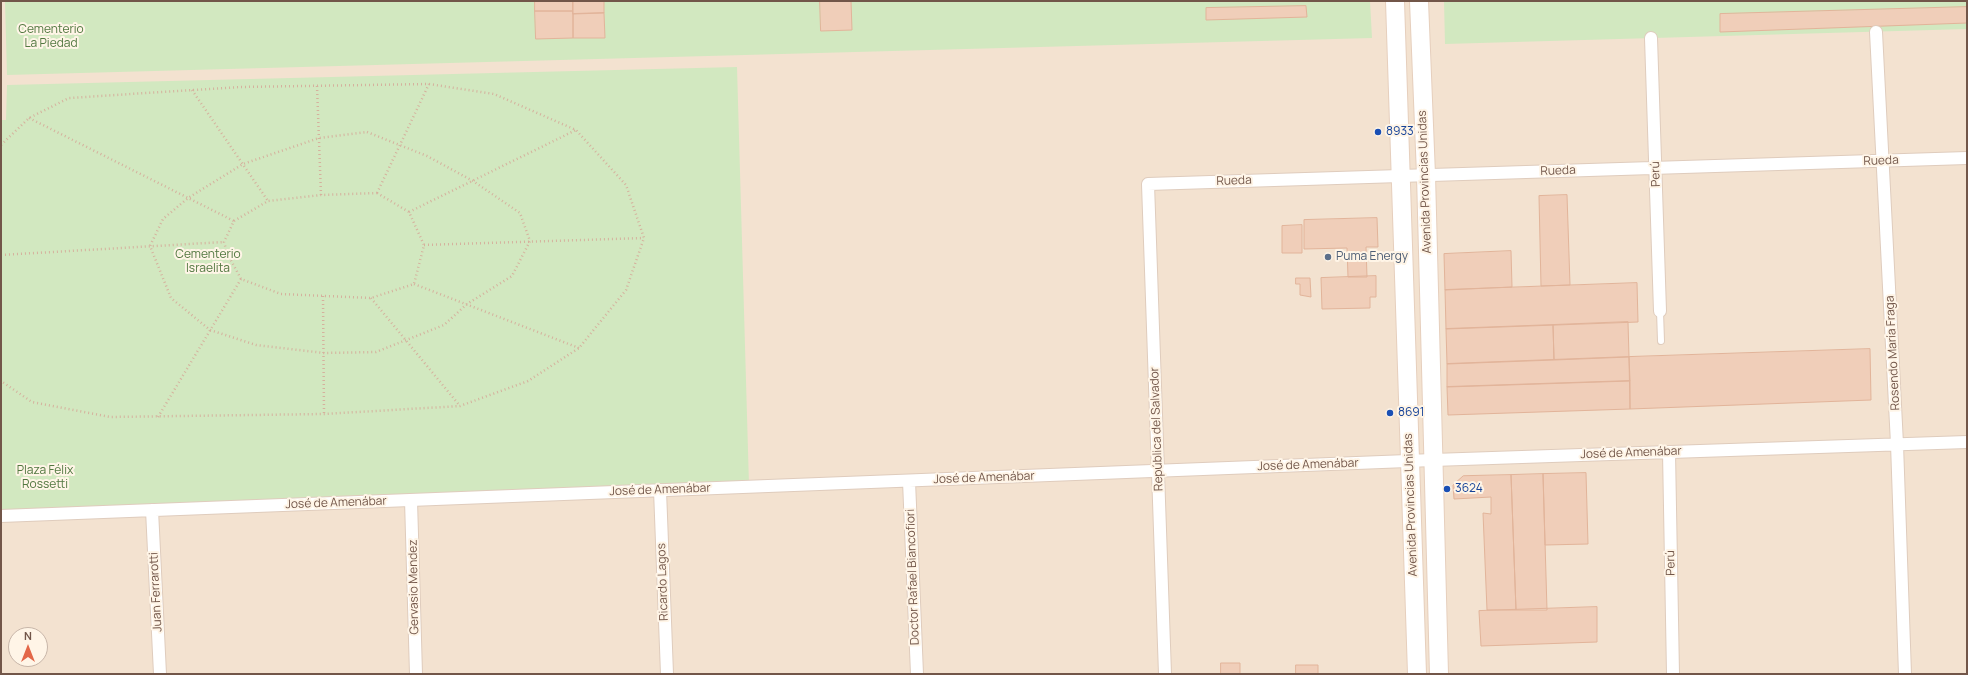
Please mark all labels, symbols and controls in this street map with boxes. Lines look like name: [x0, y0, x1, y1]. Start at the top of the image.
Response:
park label: Cementerio La Piedad: [18, 23, 84, 51]
street label: Avenida Provincias Unidas: [1415, 110, 1435, 254]
place label: 8933: [1386, 125, 1414, 139]
marker: 8933: [1373, 127, 1383, 137]
street label: Rueda: [1863, 153, 1899, 169]
street label: Perú: [1648, 161, 1664, 187]
street label: Rueda: [1540, 163, 1576, 179]
street label: Rueda: [1216, 173, 1252, 189]
park label: Cementerio Israelita: [175, 248, 241, 276]
place label: Puma Energy: [1336, 250, 1408, 264]
marker: Puma Energy: [1323, 252, 1333, 262]
street label: Rosendo María Fraga: [1883, 295, 1903, 411]
street label: República del Salvador: [1148, 367, 1166, 491]
place label: 8691: [1398, 406, 1424, 420]
marker: 8691: [1385, 408, 1395, 418]
street label: Avenida Provincias Unidas: [1401, 433, 1421, 577]
street label: José de Amenábar: [1580, 444, 1682, 462]
street label: José de Amenábar: [1257, 456, 1359, 474]
park label: Plaza Félix Rossetti: [17, 464, 73, 492]
street label: José de Amenábar: [933, 469, 1035, 487]
street label: José de Amenábar: [609, 481, 711, 499]
place label: 3624: [1455, 482, 1483, 496]
marker: 3624: [1442, 484, 1452, 494]
street label: José de Amenábar: [285, 494, 387, 512]
street label: Doctor Rafael Biancofiori: [903, 509, 923, 645]
street label: Gervasio Mendez: [406, 539, 422, 635]
street label: Ricardo Lagos: [654, 543, 672, 621]
street label: Perú: [1664, 550, 1678, 576]
street label: Juan Ferrarotti: [147, 552, 165, 632]
north arrow: [8, 627, 48, 667]
text: N: [24, 628, 32, 643]

